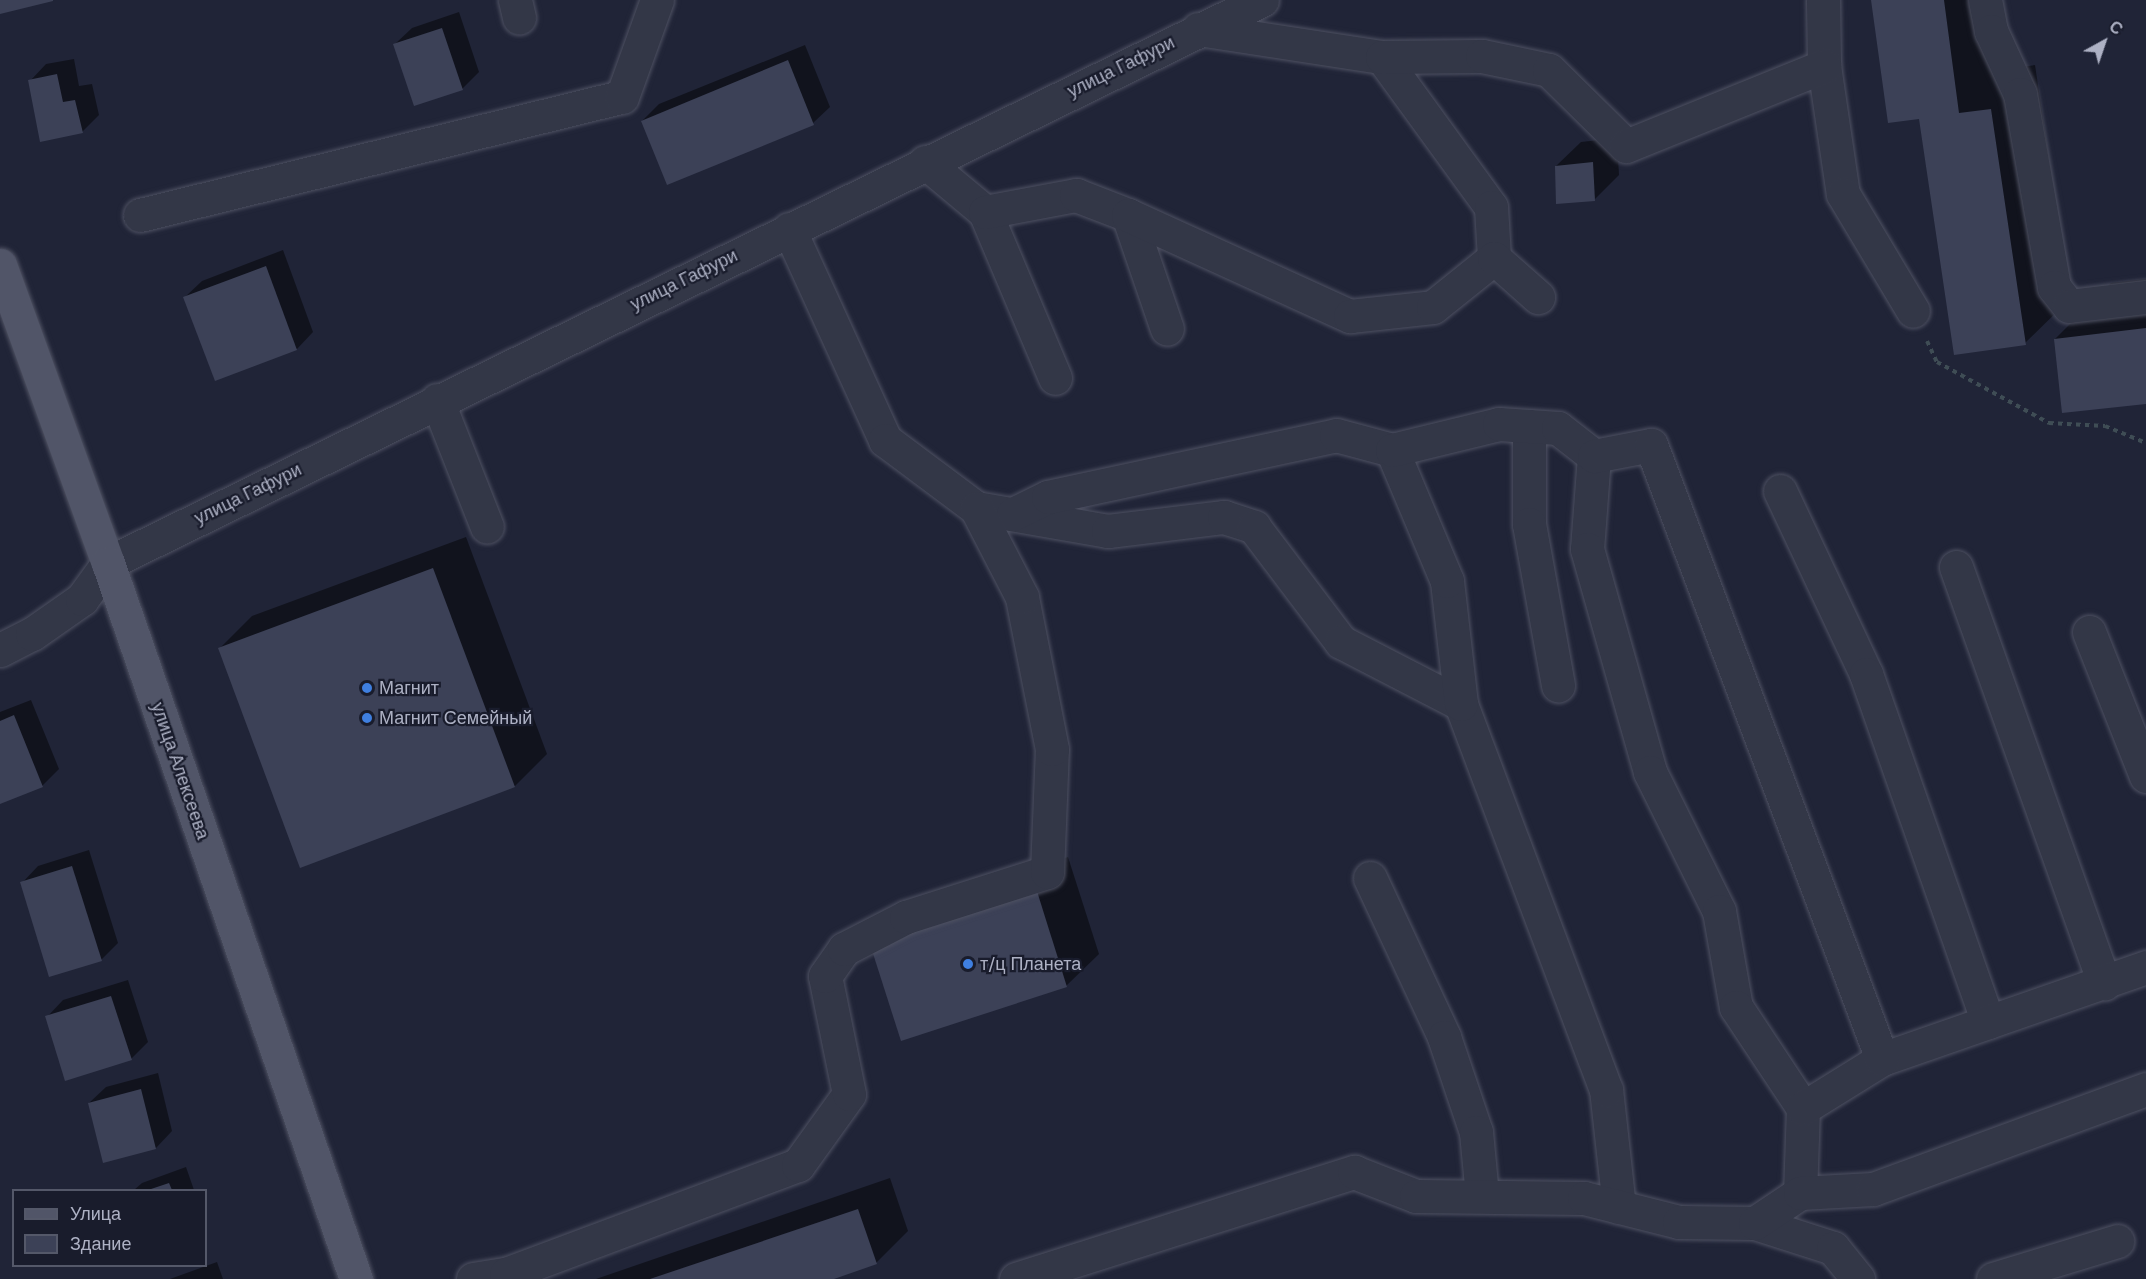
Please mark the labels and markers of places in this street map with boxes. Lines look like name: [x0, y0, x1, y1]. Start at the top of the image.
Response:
place label: Магнит: [379, 677, 439, 699]
marker: Магнит: [360, 681, 374, 695]
place label: Магнит Семейный: [379, 707, 532, 729]
marker: Магнит Семейный: [360, 711, 374, 725]
place label: т/ц Планета: [980, 953, 1081, 975]
marker: т/ц Планета: [961, 957, 975, 971]

